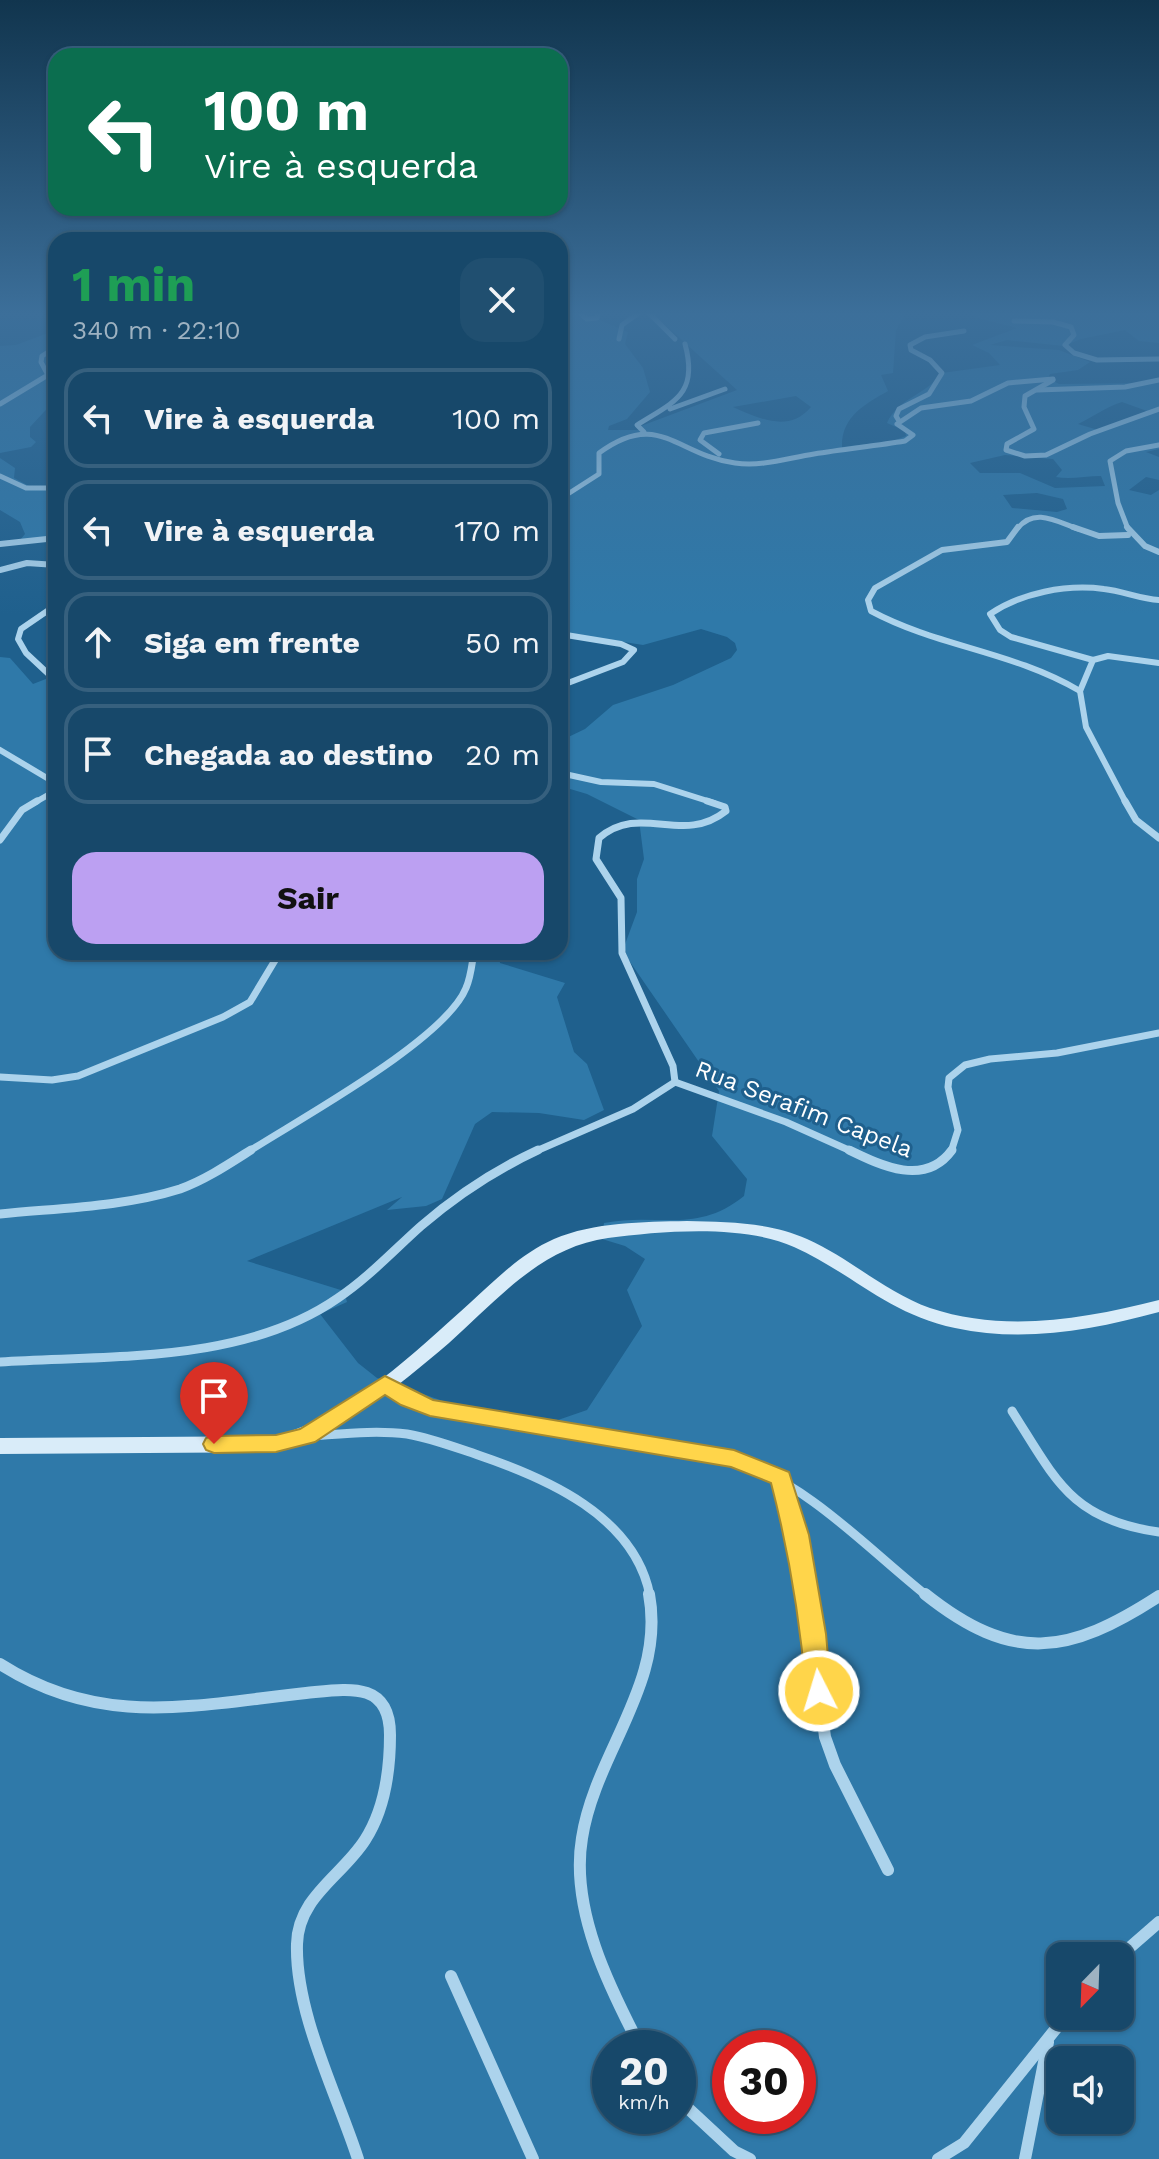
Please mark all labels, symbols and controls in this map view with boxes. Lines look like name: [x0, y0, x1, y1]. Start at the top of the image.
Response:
text: 100 m: [204, 78, 369, 144]
icon: left: [72, 80, 176, 184]
text: Vire à esquerda: [204, 145, 478, 187]
text: 1 min: [72, 256, 195, 313]
button: close: [460, 258, 544, 342]
text: 340 m · 22:10: [72, 315, 241, 345]
icon: left: [76, 396, 120, 440]
text: Vire à esquerda: [144, 401, 374, 436]
text: 100 m: [452, 401, 540, 436]
icon: left: [76, 508, 120, 552]
text: Vire à esquerda: [144, 513, 374, 548]
text: 170 m: [455, 513, 540, 548]
icon: ahead: [76, 620, 120, 664]
text: Siga em frente: [144, 625, 360, 660]
text: 50 m: [465, 625, 540, 660]
icon: arrive: [76, 732, 120, 776]
text: Chegada ao destino: [144, 737, 433, 772]
text: 20 m: [465, 737, 540, 772]
button: Sair: [72, 852, 544, 944]
street label: Rua Serafim Capela: [691, 1055, 917, 1163]
pin: [180, 1362, 248, 1444]
icon: arrive: [192, 1374, 236, 1418]
position arrow: [777, 1649, 861, 1733]
north arrow: [1046, 1942, 1134, 2030]
map controls: [1046, 1942, 1134, 2134]
speed limit sign: 30: [712, 2030, 816, 2134]
button: sound: [1046, 2046, 1134, 2134]
text: 20: [619, 2048, 669, 2095]
text: km/h: [618, 2090, 670, 2114]

